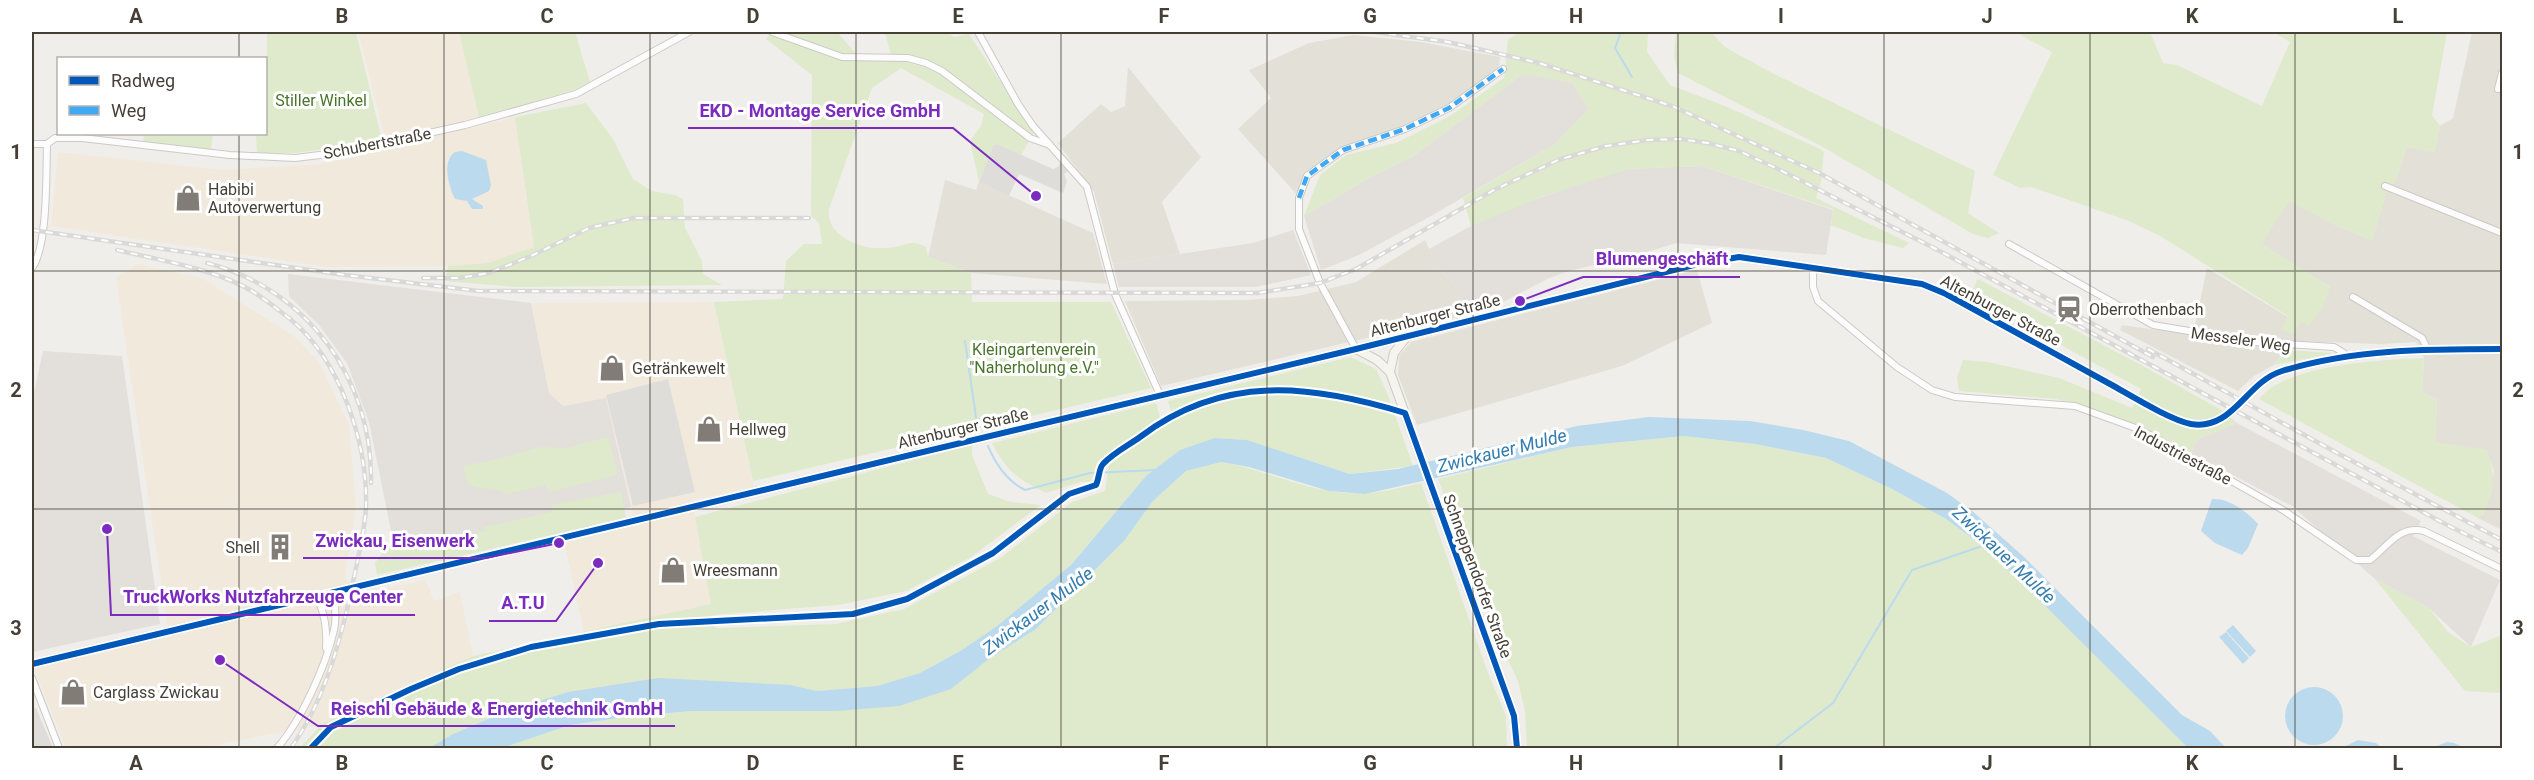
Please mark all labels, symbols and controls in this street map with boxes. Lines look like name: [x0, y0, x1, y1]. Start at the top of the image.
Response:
text: A: [129, 4, 143, 28]
text: B: [336, 4, 348, 28]
text: C: [540, 4, 554, 28]
text: D: [747, 4, 760, 28]
text: E: [952, 4, 964, 28]
text: F: [1159, 4, 1170, 28]
text: G: [1363, 4, 1377, 28]
text: H: [1569, 4, 1583, 28]
text: I: [1778, 4, 1784, 28]
text: J: [1981, 4, 1993, 28]
text: K: [2186, 4, 2199, 28]
text: L: [2393, 4, 2404, 28]
legend: [57, 57, 267, 135]
text: Radweg: [111, 70, 175, 91]
park label: Stiller Winkel: [275, 91, 367, 110]
callout: EKD - Montage Service GmbH: [688, 92, 953, 128]
text: Weg: [111, 100, 146, 121]
text: EKD - Montage Service GmbH: [699, 100, 941, 121]
street label: Schubertstraße: [322, 124, 433, 163]
text: 1: [10, 140, 22, 164]
text: 1: [2512, 140, 2524, 164]
place label: Habibi Autoverwertung: [208, 180, 321, 217]
shop icon: Habibi Autoverwertung: [173, 183, 203, 213]
callout: Blumengeschäft: [1583, 241, 1740, 277]
text: Blumengeschäft: [1596, 248, 1728, 269]
street label: Altenburger Straße: [1937, 271, 2064, 350]
street label: Altenburger Straße: [1368, 290, 1502, 341]
station icon: Oberrothenbach: [2054, 294, 2084, 324]
place label: Oberrothenbach: [2089, 300, 2204, 319]
street label: Messeler Weg: [2190, 323, 2292, 356]
park label: Kleingartenverein "Naherholung e.V.": [969, 340, 1099, 377]
shop icon: Getränkewelt: [597, 353, 627, 383]
place label: Getränkewelt: [632, 359, 725, 378]
text: 2: [10, 378, 22, 402]
text: 2: [2512, 378, 2524, 402]
street label: Altenburger Straße: [896, 404, 1030, 453]
shop icon: Hellweg: [694, 414, 724, 444]
place label: Hellweg: [729, 420, 786, 439]
street label: Industriestraße: [2131, 422, 2235, 489]
water label: Zwickauer Mulde: [1434, 424, 1569, 477]
street label: Schneppendorfer Straße: [1439, 492, 1516, 661]
water label: Zwickauer Mulde: [1948, 501, 2060, 608]
callout: Zwickau, Eisenwerk: [303, 522, 486, 558]
text: Zwickau, Eisenwerk: [315, 530, 475, 551]
building icon: Shell: [265, 532, 295, 562]
place label: Shell: [225, 538, 260, 557]
shop icon: Wreesmann: [658, 555, 688, 585]
place label: Wreesmann: [693, 561, 778, 580]
water label: Zwickauer Mulde: [978, 562, 1097, 659]
callout: TruckWorks Nutzfahrzeuge Center: [111, 579, 415, 615]
callout: A.T.U: [489, 585, 556, 621]
text: TruckWorks Nutzfahrzeuge Center: [123, 586, 403, 607]
text: A.T.U: [501, 592, 545, 613]
text: 3: [10, 616, 22, 640]
text: 3: [2512, 616, 2524, 640]
shop icon: Carglass Zwickau: [58, 677, 88, 707]
place label: Carglass Zwickau: [93, 683, 219, 702]
callout: Reischl Gebäude & Energietechnik GmbH: [318, 690, 675, 726]
text: Reischl Gebäude & Energietechnik GmbH: [331, 698, 663, 719]
text: A: [129, 751, 143, 775]
text: B: [336, 751, 348, 775]
text: C: [540, 751, 554, 775]
text: D: [747, 751, 760, 775]
text: E: [952, 751, 964, 775]
text: F: [1159, 751, 1170, 775]
text: G: [1363, 751, 1377, 775]
text: H: [1569, 751, 1583, 775]
text: I: [1778, 751, 1784, 775]
text: J: [1981, 751, 1993, 775]
text: K: [2186, 751, 2199, 775]
text: L: [2393, 751, 2404, 775]

